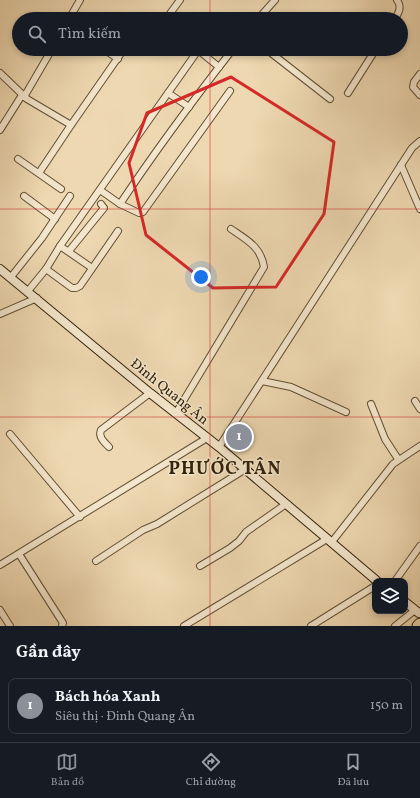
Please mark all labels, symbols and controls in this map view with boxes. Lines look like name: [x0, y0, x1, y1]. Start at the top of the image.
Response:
search box: [12, 12, 408, 56]
icon: search: [26, 23, 48, 45]
text: Tìm kiếm: [58, 24, 121, 45]
your location: [191, 267, 211, 287]
street label: Đinh Quang Ân: [126, 355, 212, 430]
pin: 1: [226, 422, 252, 452]
district label: PHƯỚC TÂN: [168, 457, 282, 482]
map controls: [372, 578, 408, 614]
button: layers: [372, 578, 408, 614]
text: Gần đây: [16, 641, 81, 664]
text: Bách hóa Xanh: [55, 687, 161, 708]
text: 1: [27, 697, 33, 715]
text: 150 m: [370, 697, 403, 715]
text: Siêu thị · Đinh Quang Ân: [55, 708, 195, 726]
tab: Bản đồ: [51, 751, 84, 790]
tab: Chỉ đường: [186, 751, 236, 790]
tab: Đã lưu: [338, 751, 369, 790]

